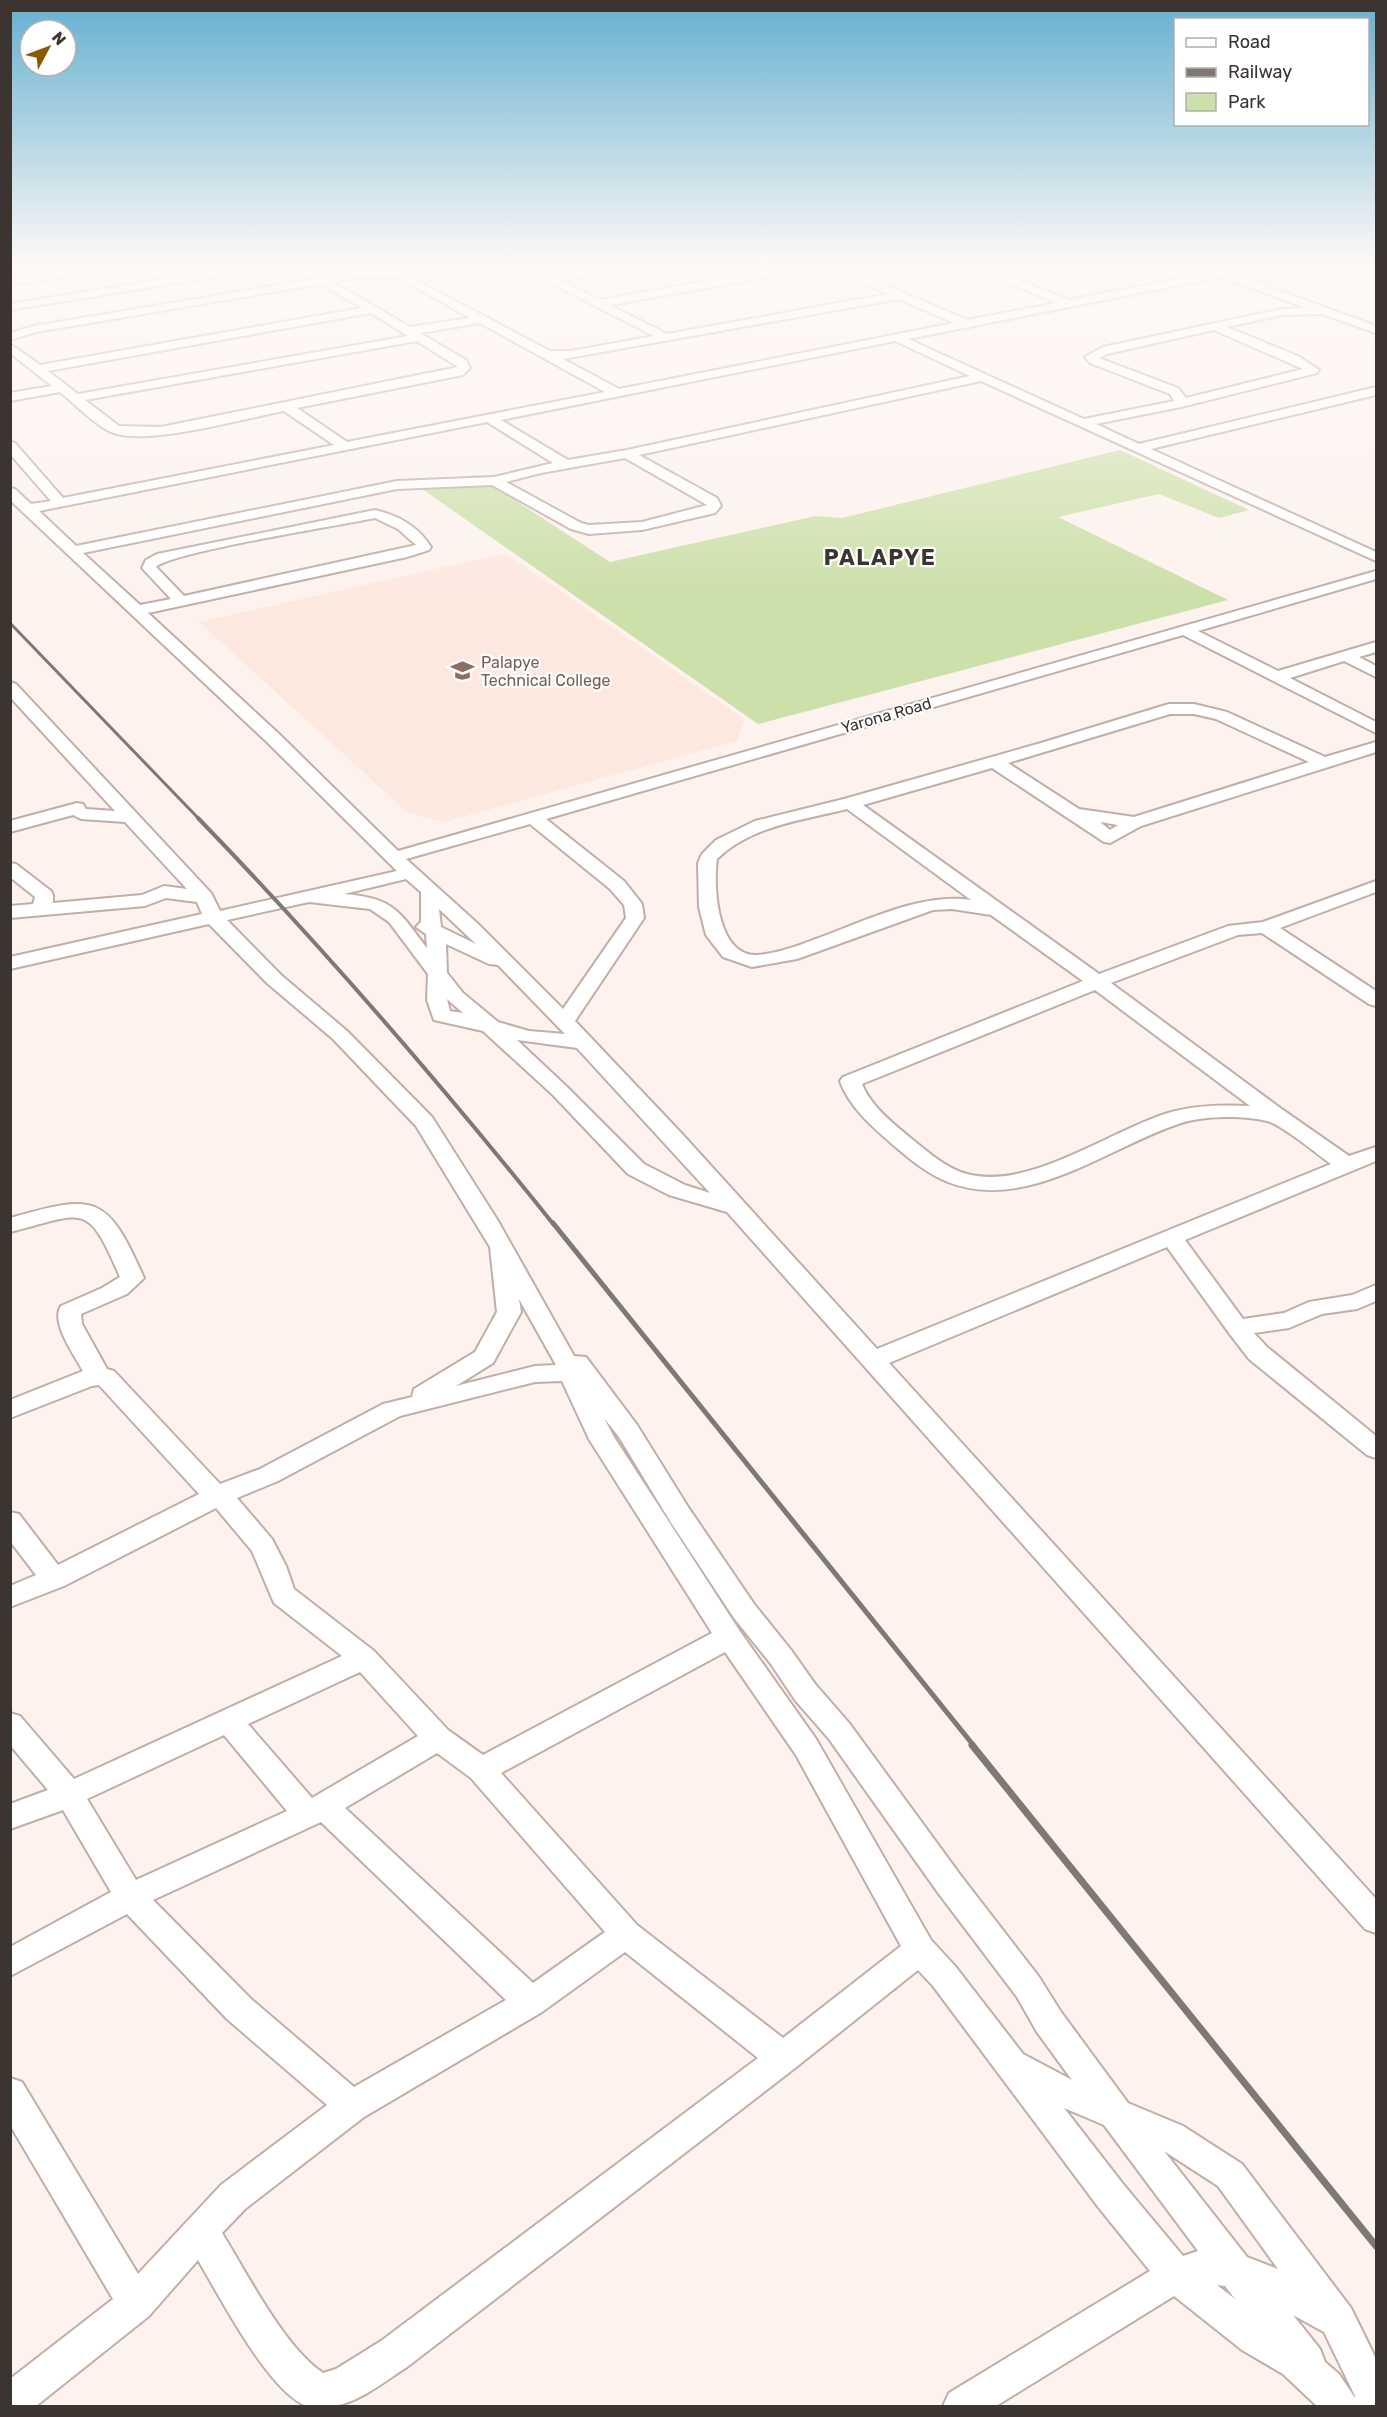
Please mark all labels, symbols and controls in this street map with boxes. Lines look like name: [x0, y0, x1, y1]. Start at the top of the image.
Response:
north arrow: [18, 18, 78, 78]
legend: [1174, 18, 1369, 126]
text: N: [48, 28, 70, 49]
text: Road: [1228, 31, 1271, 53]
text: Railway: [1228, 61, 1292, 83]
text: Park: [1228, 91, 1266, 113]
district label: PALAPYE: [824, 544, 936, 571]
place label: Palapye Technical College: [481, 653, 610, 690]
school or university icon: Palapye Technical College: [450, 658, 476, 684]
street label: Yarona Road: [839, 694, 934, 737]

